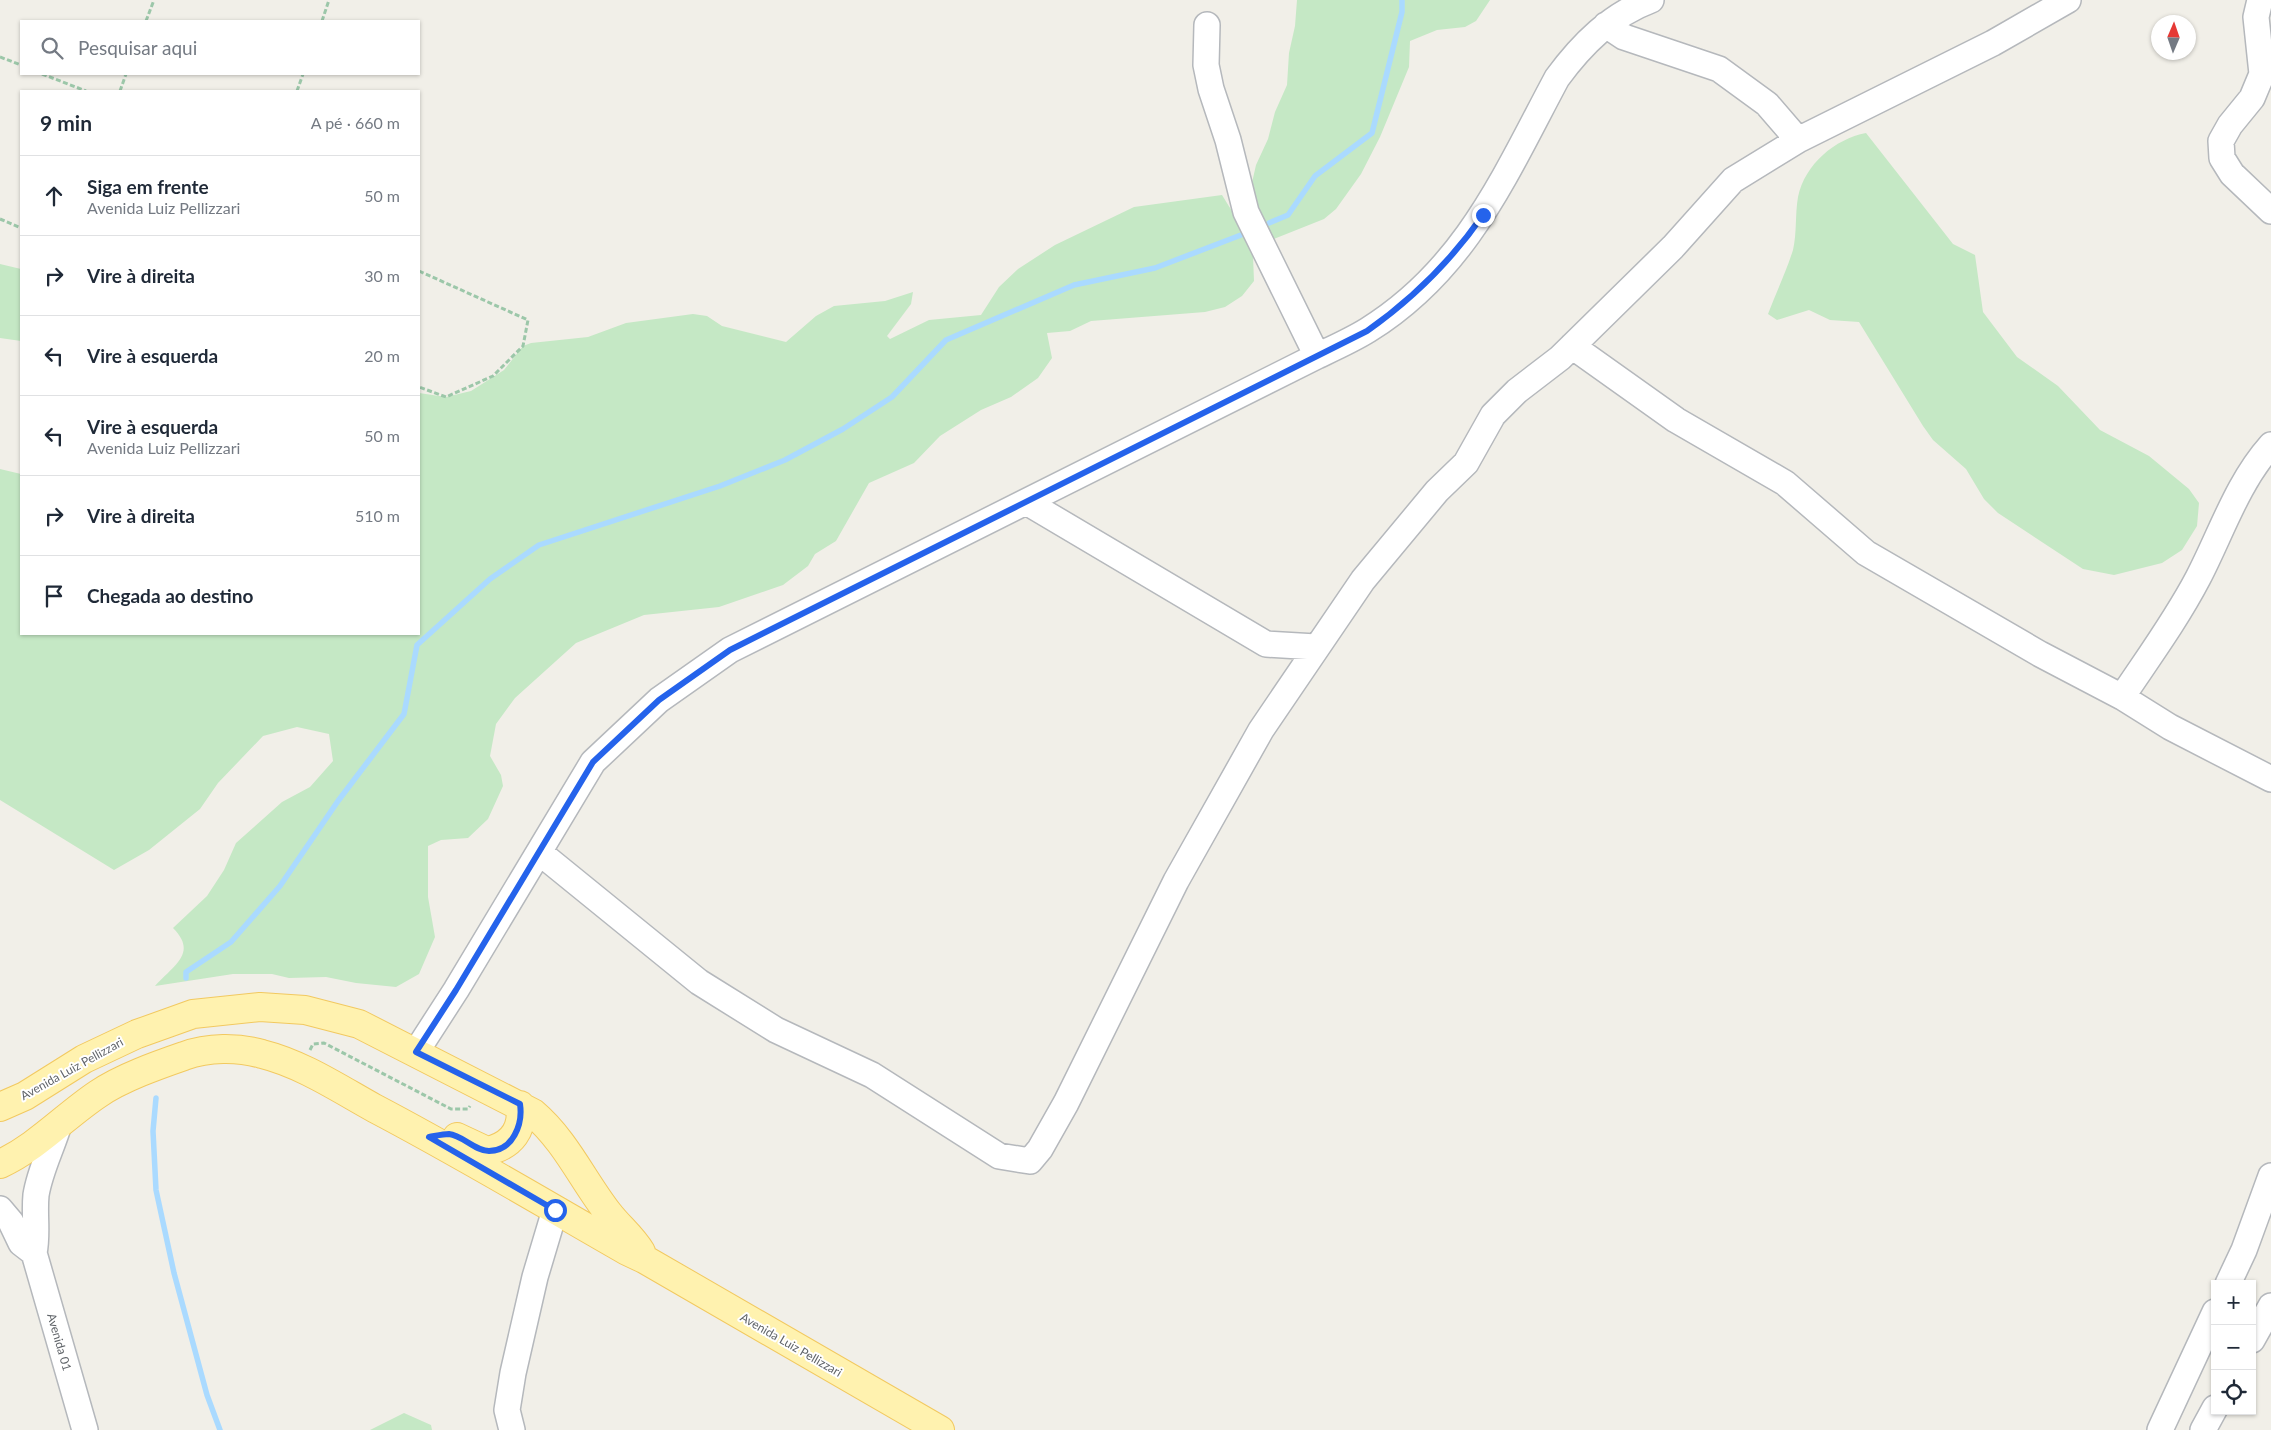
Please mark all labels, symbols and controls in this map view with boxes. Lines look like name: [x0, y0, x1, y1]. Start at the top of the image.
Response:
north arrow: [2151, 15, 2196, 60]
search box: [20, 20, 420, 75]
icon: search: [38, 34, 66, 62]
text: Pesquisar aqui: [78, 36, 197, 59]
text: 9 min: [40, 110, 92, 135]
text: A pé · 660 m: [311, 113, 400, 132]
text: Siga em frente: [87, 175, 209, 198]
icon: ahead: [40, 182, 68, 210]
text: 50 m: [364, 186, 400, 205]
text: Avenida Luiz Pellizzari: [87, 198, 240, 217]
route end: [1472, 204, 1495, 227]
icon: right: [40, 262, 68, 290]
text: Vire à direita: [87, 264, 195, 287]
text: 30 m: [364, 266, 400, 285]
icon: left: [40, 342, 68, 370]
text: Vire à esquerda: [87, 344, 218, 367]
text: 20 m: [364, 346, 400, 365]
text: Vire à esquerda: [87, 415, 218, 438]
icon: left: [40, 422, 68, 450]
text: 50 m: [364, 426, 400, 445]
text: Avenida Luiz Pellizzari: [87, 438, 240, 457]
icon: right: [40, 502, 68, 530]
text: Vire à direita: [87, 504, 195, 527]
text: 510 m: [355, 506, 400, 525]
icon: arrive: [40, 582, 68, 610]
text: Chegada ao destino: [87, 584, 253, 607]
street label: Avenida Luiz Pellizzari: [18, 1034, 126, 1103]
route start: [544, 1199, 567, 1222]
map controls: [2211, 1280, 2256, 1415]
button: +: [2211, 1280, 2256, 1325]
street label: Avenida Luiz Pellizzari: [738, 1309, 845, 1380]
street label: Avenida 01: [44, 1311, 75, 1372]
button: −: [2211, 1325, 2256, 1370]
button: locate: [2211, 1370, 2256, 1415]

